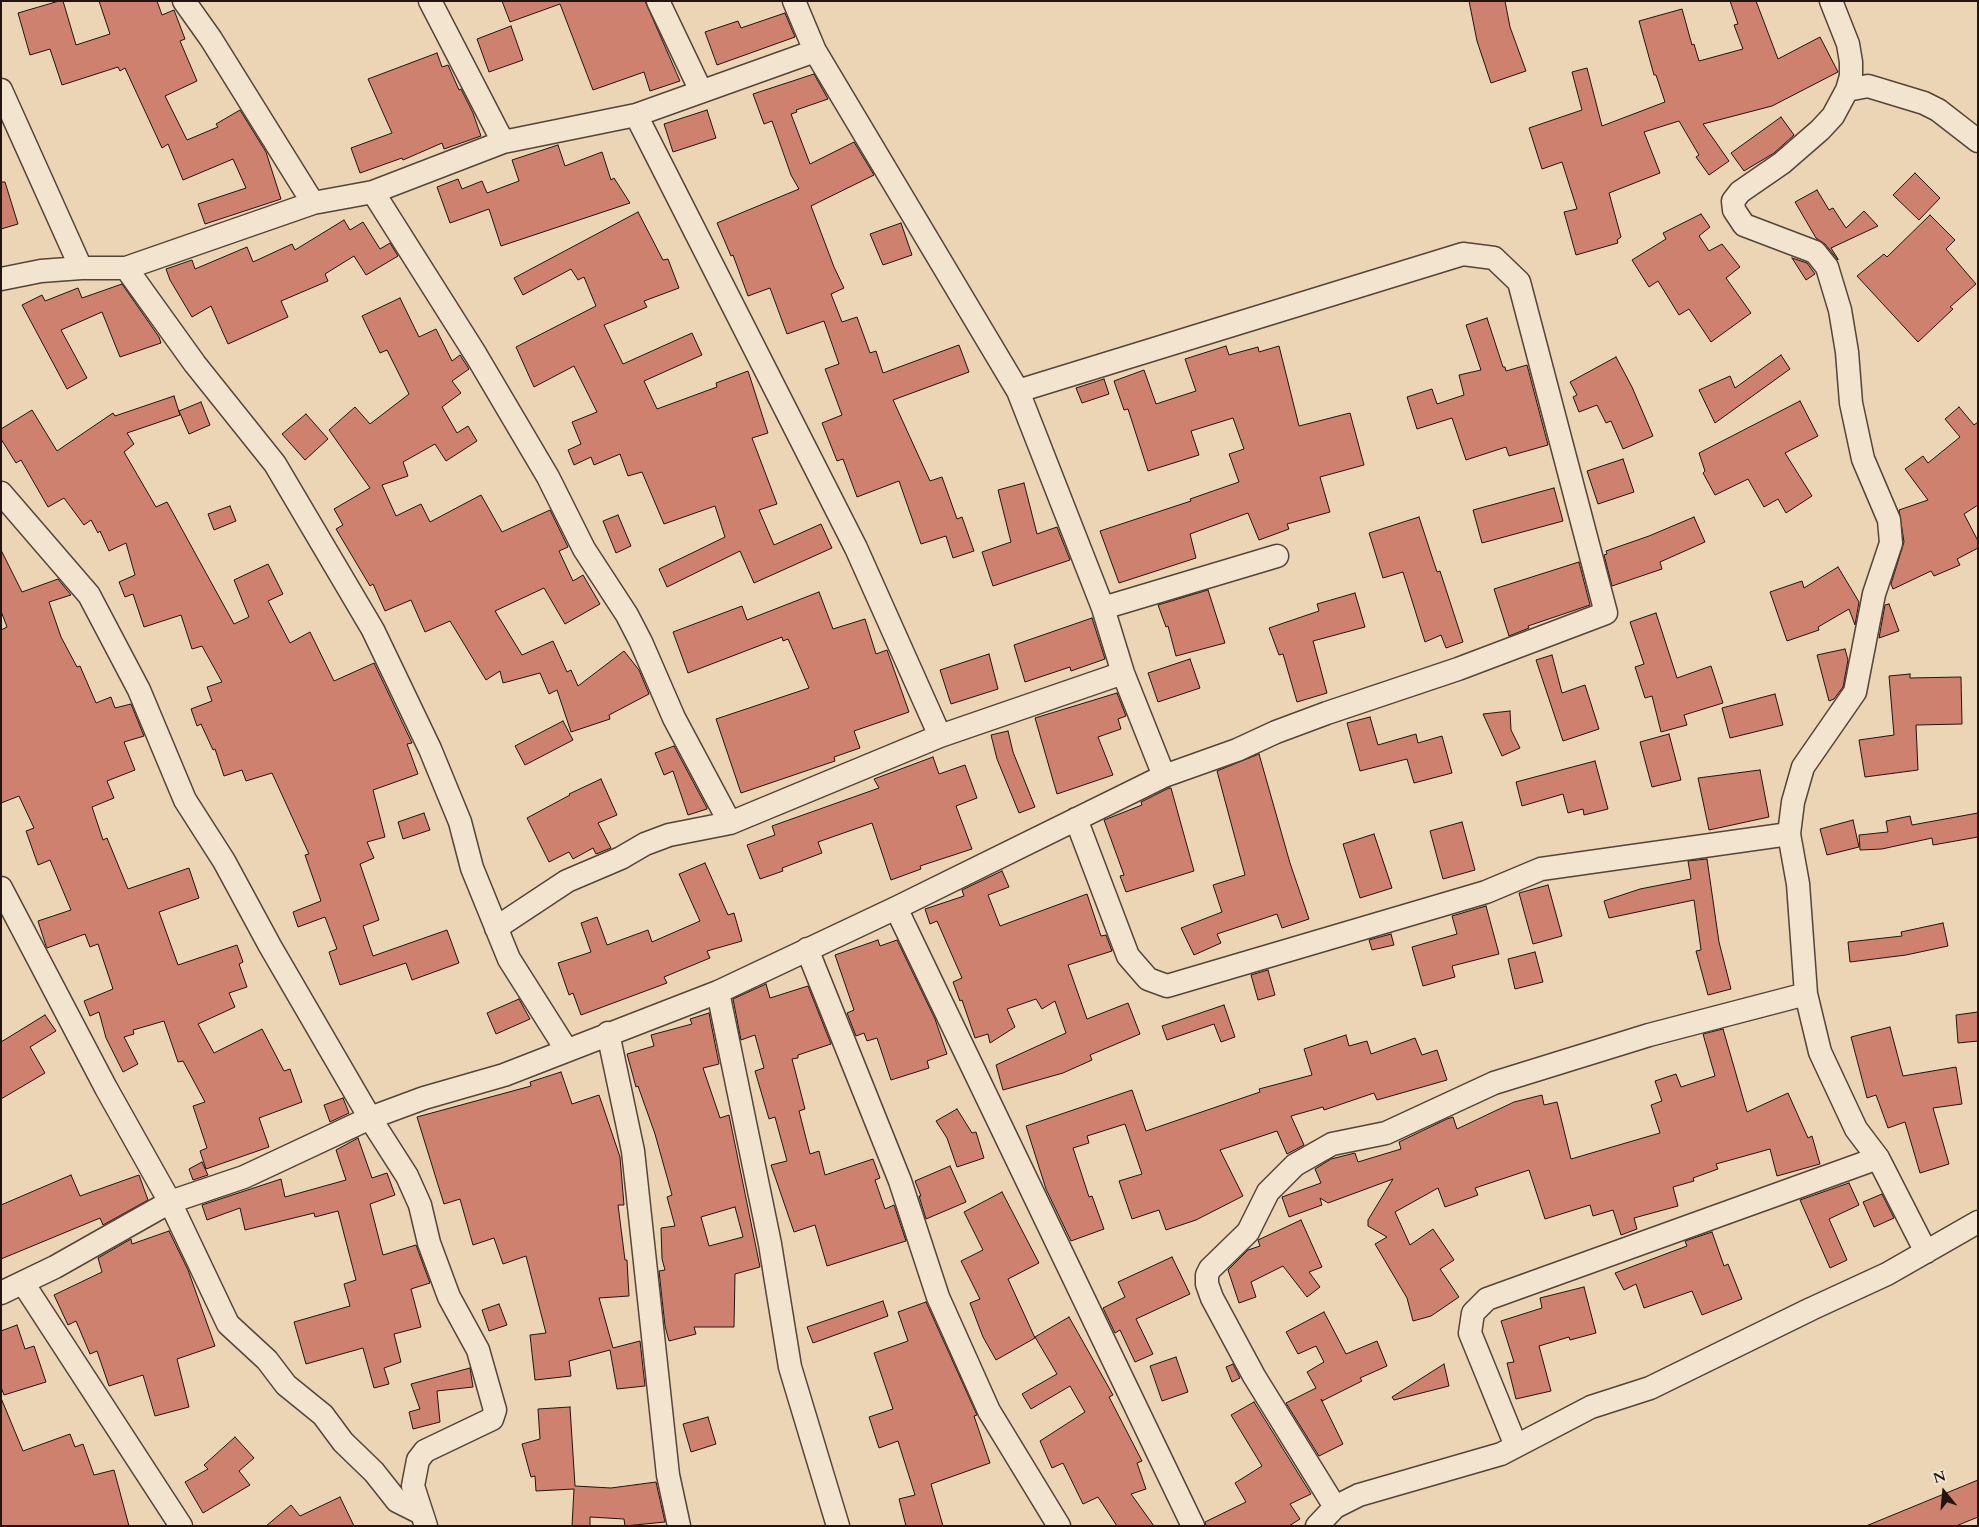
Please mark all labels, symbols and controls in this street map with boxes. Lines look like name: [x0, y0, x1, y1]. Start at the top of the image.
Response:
text: N: [1931, 1466, 1948, 1488]
north arrow: [1919, 1467, 1969, 1517]

